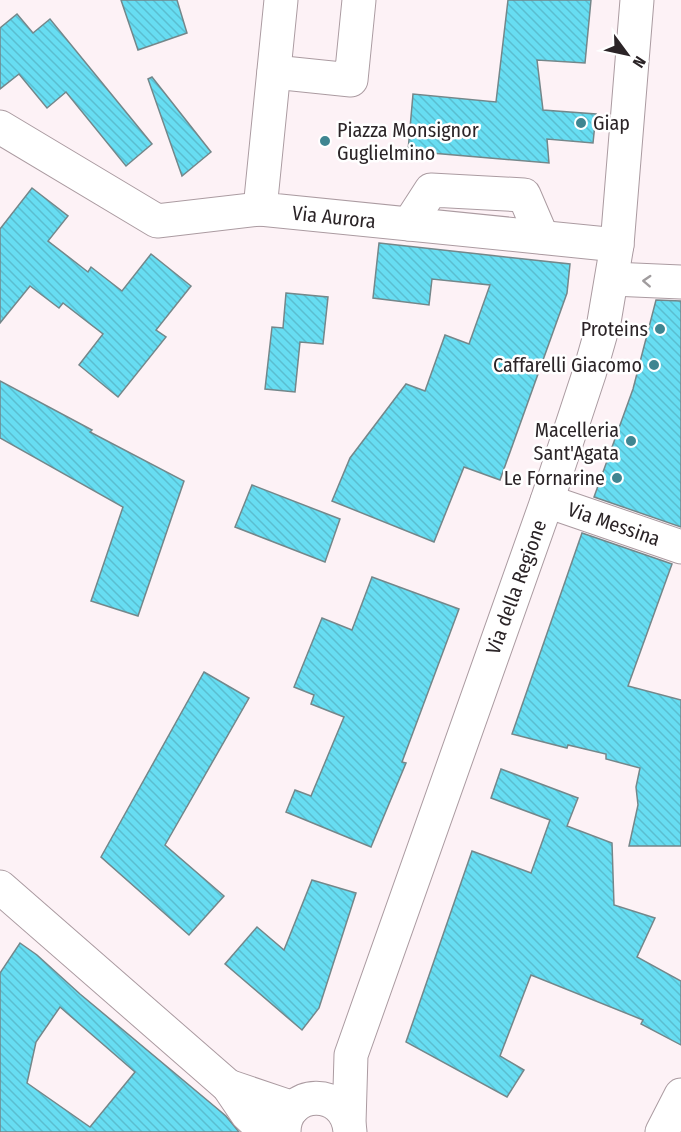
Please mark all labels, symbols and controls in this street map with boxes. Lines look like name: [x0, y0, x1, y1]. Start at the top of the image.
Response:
north arrow: [597, 24, 657, 84]
text: N: [629, 53, 650, 71]
place label: Giap: [593, 111, 630, 135]
marker: Giap: [574, 116, 588, 130]
place label: Piazza Monsignor Guglielmino: [337, 118, 479, 165]
marker: Piazza Monsignor Guglielmino: [318, 134, 332, 148]
street label: Via Aurora: [291, 201, 377, 233]
one-way arrow: [642, 274, 651, 287]
place label: Proteins: [581, 317, 648, 341]
marker: Proteins: [653, 322, 667, 336]
place label: Caffarelli Giacomo: [493, 353, 642, 377]
marker: Caffarelli Giacomo: [647, 358, 661, 372]
place label: Macelleria Sant'Agata: [534, 418, 619, 465]
marker: Macelleria Sant'Agata: [624, 434, 638, 448]
place label: Le Fornarine: [504, 466, 605, 490]
marker: Le Fornarine: [610, 471, 624, 485]
street label: Via Messina: [565, 497, 663, 551]
street label: Via della Regione: [481, 517, 551, 657]

